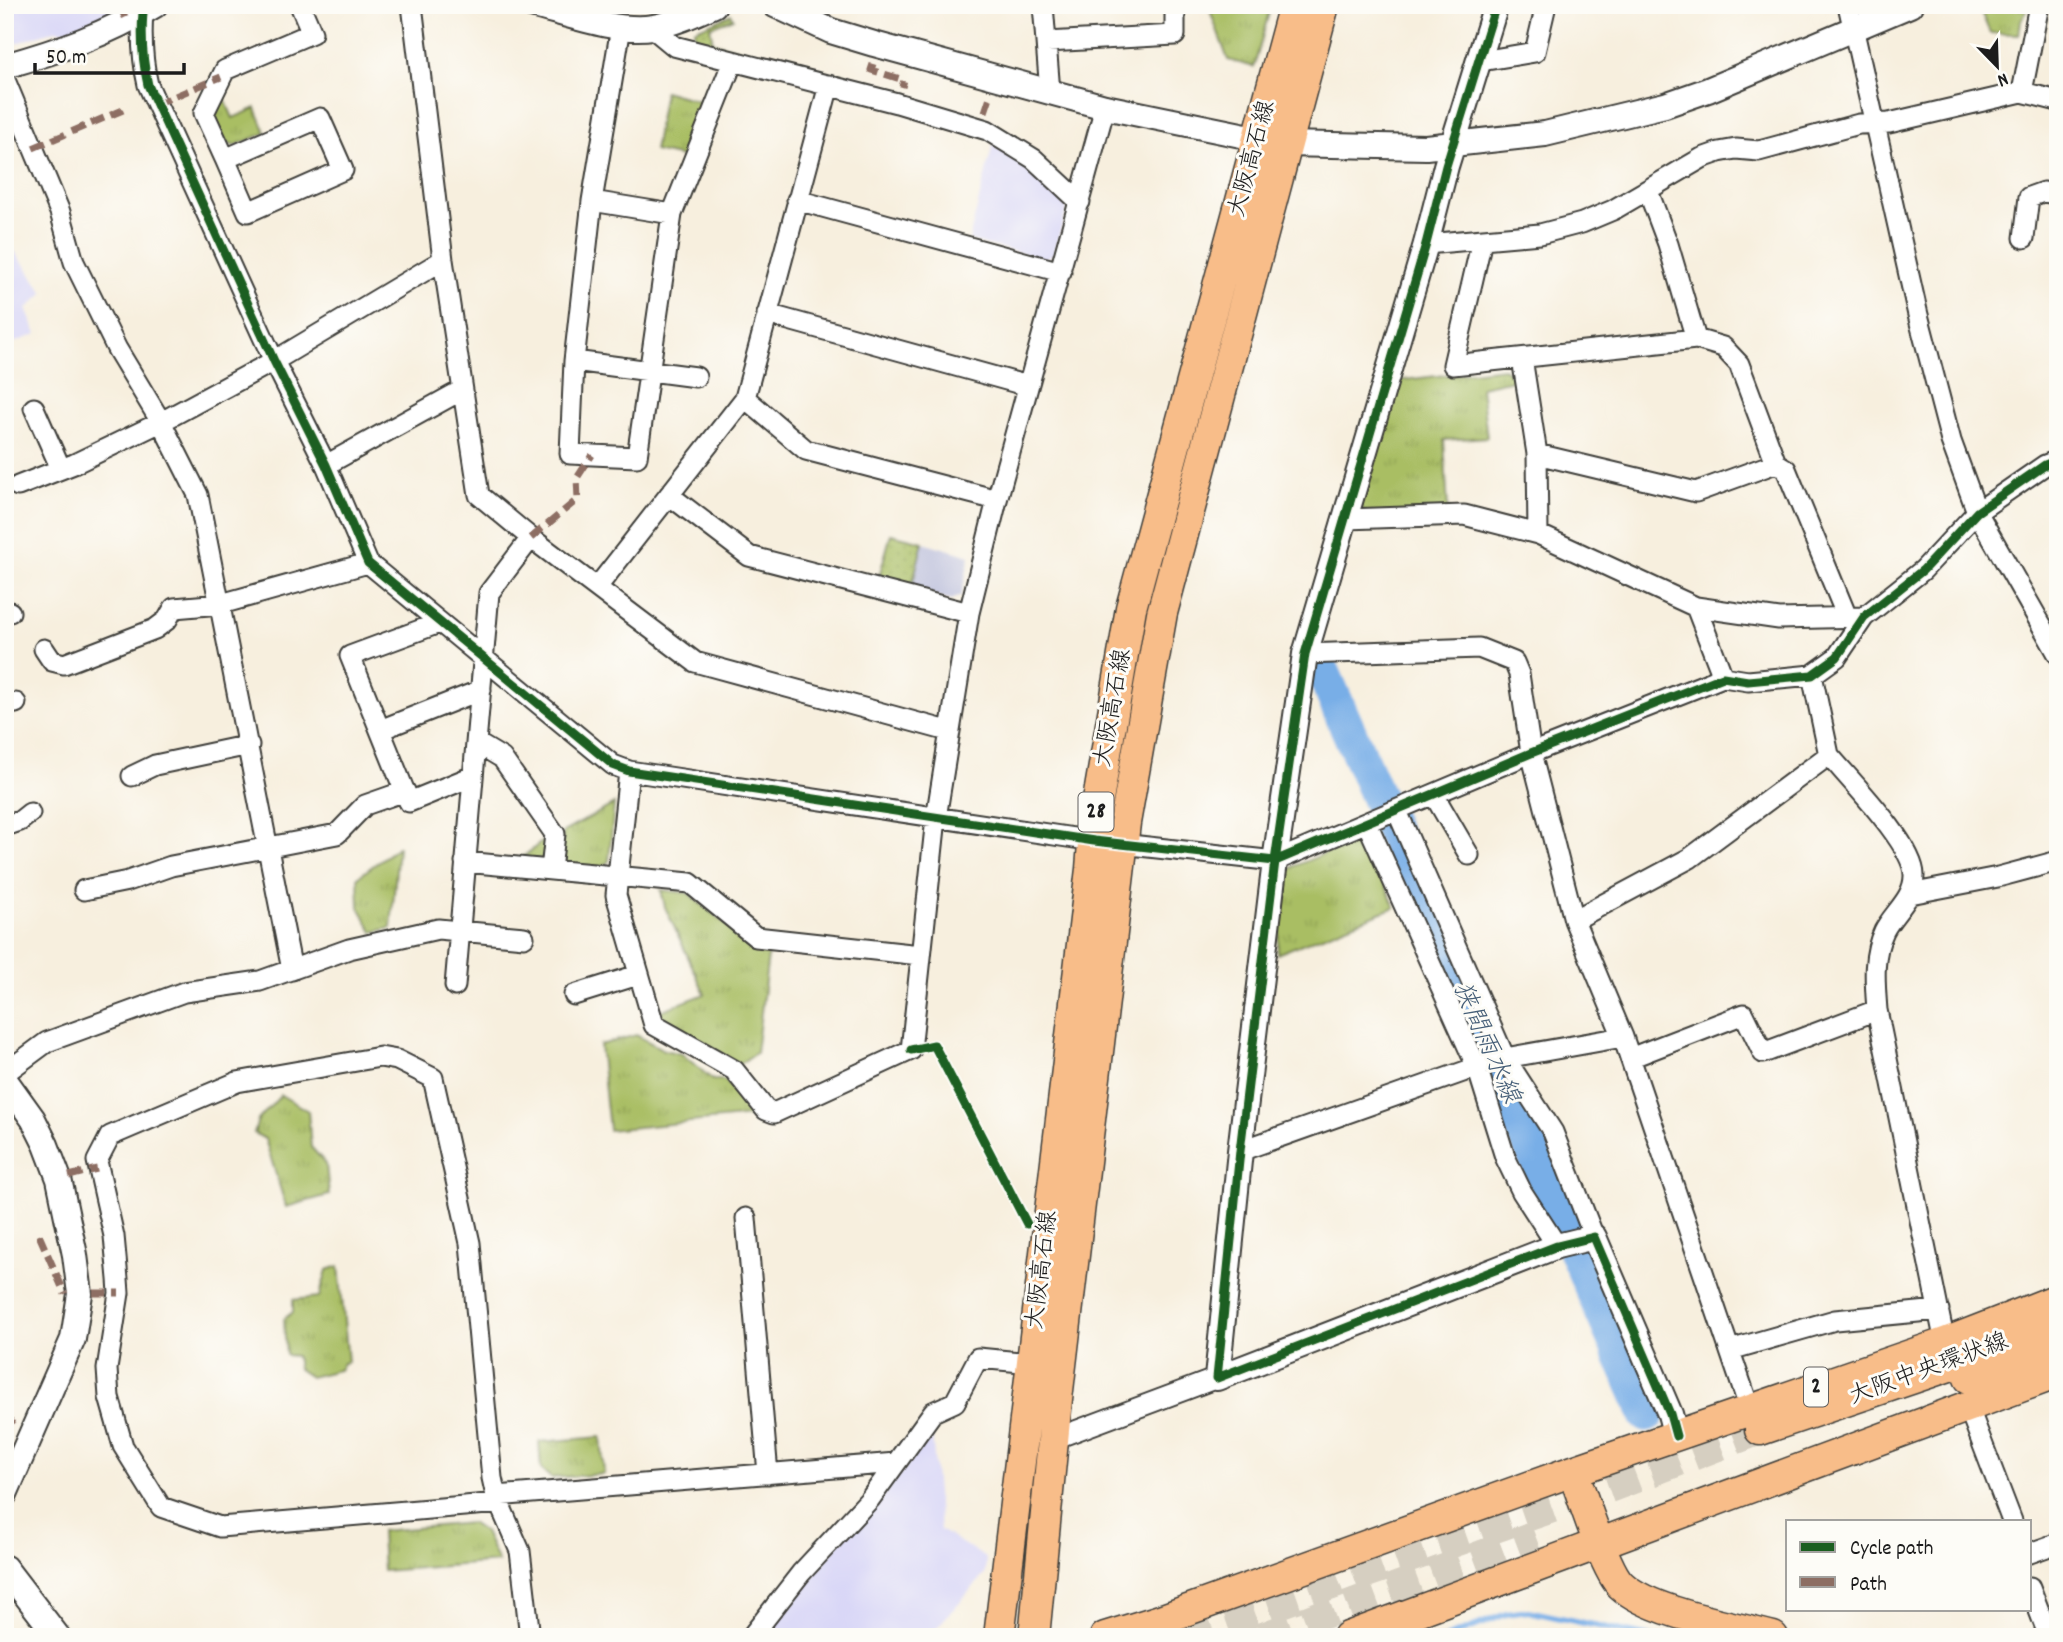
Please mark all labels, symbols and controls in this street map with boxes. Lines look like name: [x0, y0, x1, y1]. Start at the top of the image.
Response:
scale bar: [35, 32, 184, 76]
north arrow: [1962, 32, 2032, 102]
text: 50 m: [46, 44, 86, 74]
text: N: [1993, 64, 2012, 93]
street label: 大阪高石線: [1221, 97, 1285, 221]
street label: 大阪高石線: [1087, 646, 1141, 770]
road number: 28: [1078, 792, 1114, 832]
water label: 狭間雨水線: [1442, 976, 1529, 1111]
street label: 大阪高石線: [1019, 1208, 1067, 1332]
street label: 大阪中央環状線: [1844, 1325, 2014, 1415]
road number: 2: [1804, 1368, 1828, 1406]
legend: [1786, 1520, 2032, 1610]
text: Cycle path: [1850, 1535, 1933, 1565]
text: Path: [1850, 1571, 1887, 1601]

